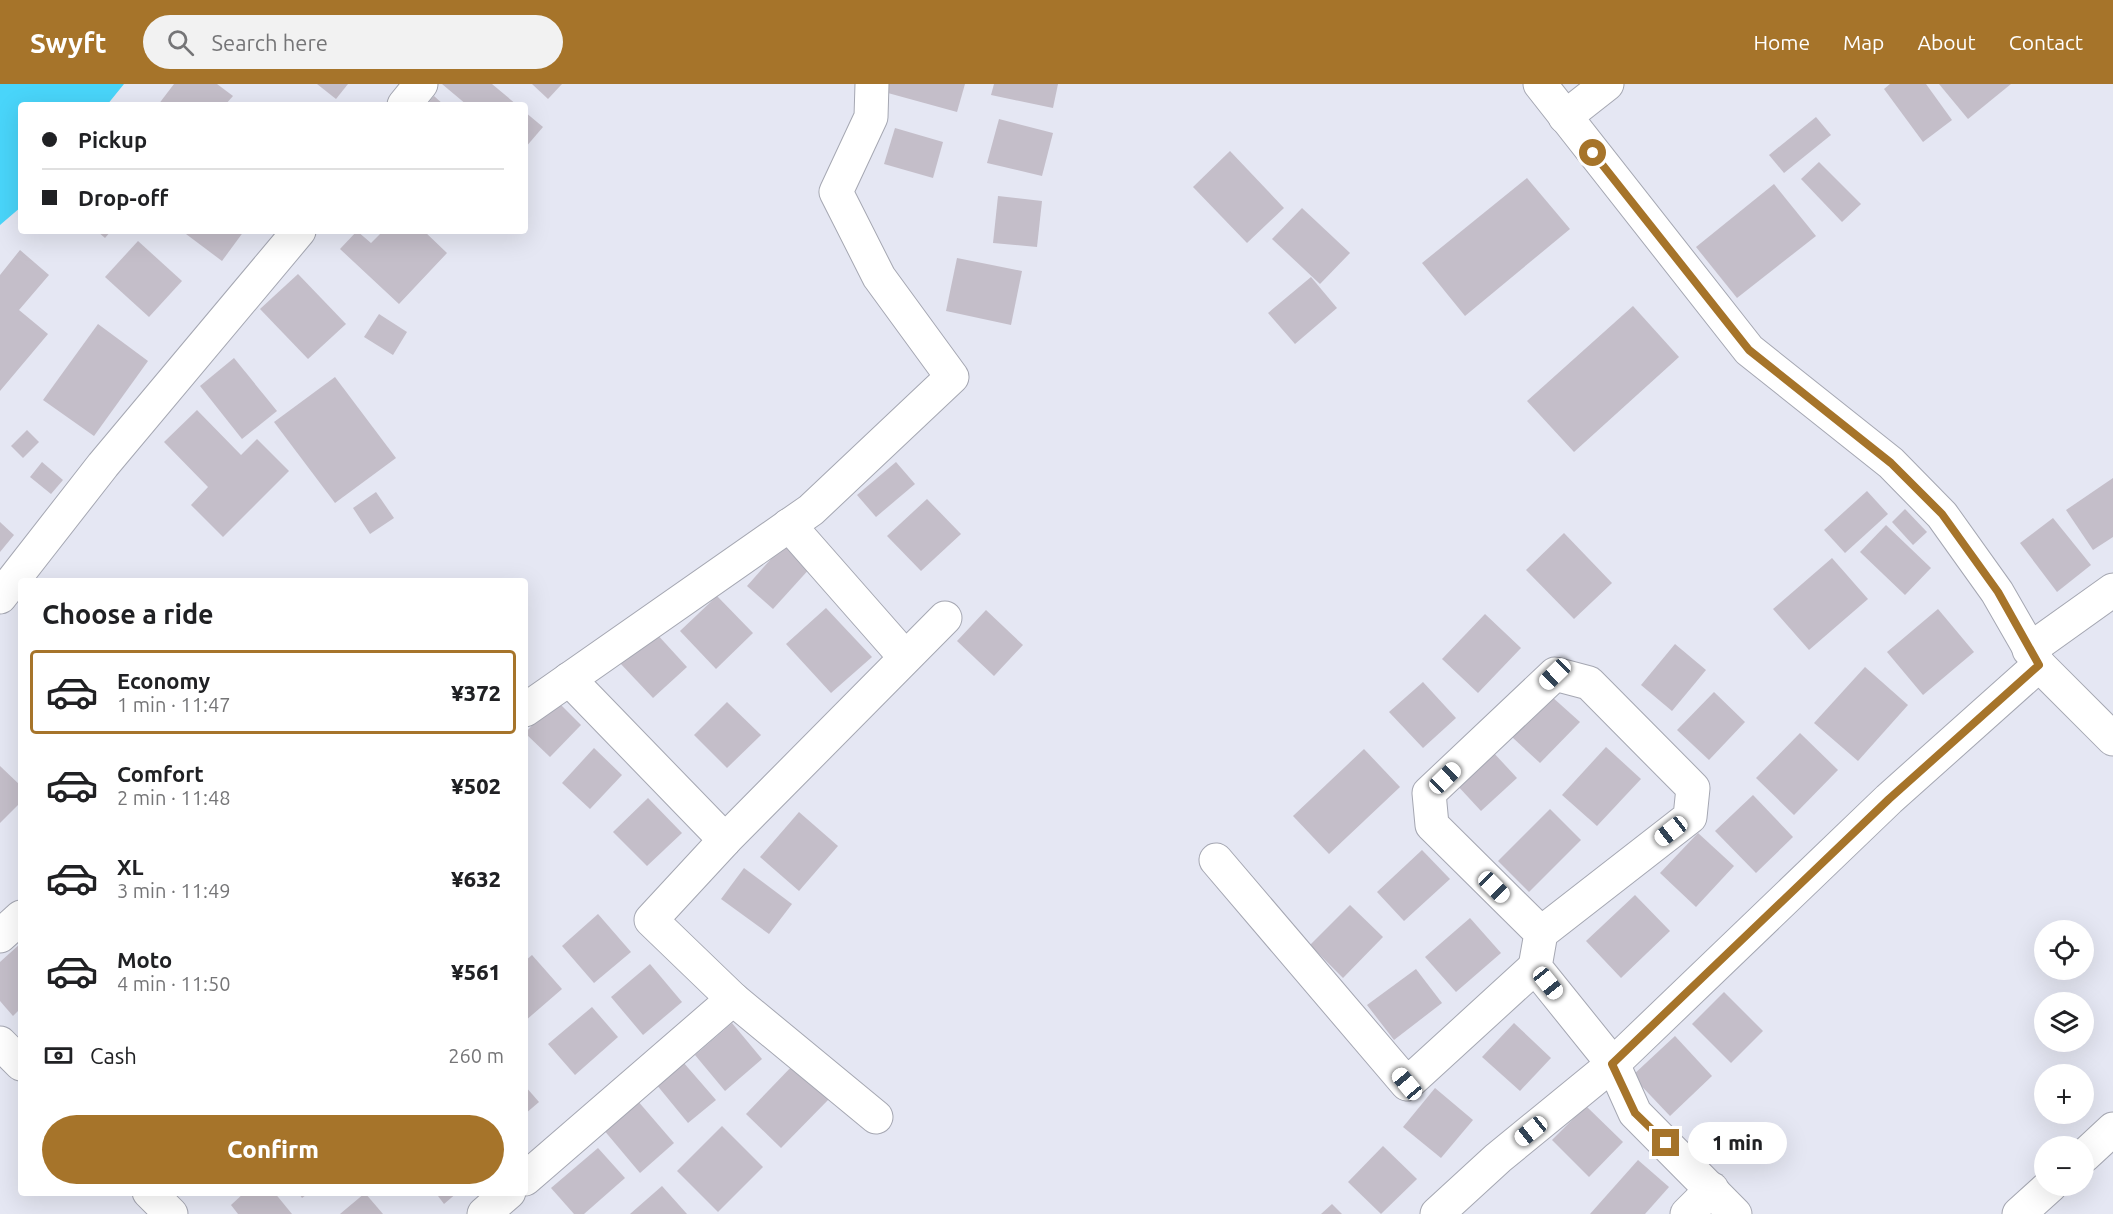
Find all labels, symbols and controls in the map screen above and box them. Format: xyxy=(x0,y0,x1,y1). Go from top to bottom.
search box xyxy=(143,15,563,69)
icon: search xyxy=(164,26,197,59)
text: Swyft xyxy=(30,27,107,58)
text: Search here xyxy=(212,30,328,55)
text: Home xyxy=(1753,30,1810,54)
text: Map xyxy=(1843,30,1884,54)
text: About xyxy=(1917,30,1976,54)
text: Contact xyxy=(2009,30,2083,54)
text: Pickup xyxy=(78,127,147,152)
route start xyxy=(1579,139,1606,166)
text: Drop-off xyxy=(78,185,168,210)
text: Choose a ride xyxy=(42,599,214,629)
car xyxy=(1536,655,1574,693)
icon: car xyxy=(45,665,99,719)
text: Economy xyxy=(117,668,210,693)
text: ¥372 xyxy=(451,680,501,705)
text: 1 min · 11:47 xyxy=(117,693,231,716)
icon: car xyxy=(45,758,99,812)
car xyxy=(1426,759,1464,797)
text: Comfort xyxy=(117,761,204,786)
text: ¥502 xyxy=(451,773,501,798)
text: 2 min · 11:48 xyxy=(117,786,231,809)
car xyxy=(1651,813,1691,849)
icon: car xyxy=(45,851,99,905)
text: XL xyxy=(117,854,144,879)
text: ¥632 xyxy=(451,866,501,891)
car xyxy=(1475,868,1513,906)
text: 3 min · 11:49 xyxy=(117,879,231,902)
map controls xyxy=(2034,920,2094,1196)
button: locate xyxy=(2034,920,2094,980)
icon: car xyxy=(45,944,99,998)
text: Moto xyxy=(117,947,172,972)
text: ¥561 xyxy=(451,959,501,984)
car xyxy=(1530,963,1566,1003)
text: 4 min · 11:50 xyxy=(117,972,231,995)
button: layers xyxy=(2034,992,2094,1052)
icon: cash xyxy=(42,1039,75,1072)
text: Cash xyxy=(90,1043,137,1068)
text: 260 m xyxy=(448,1044,504,1067)
car xyxy=(1389,1064,1425,1104)
button: + xyxy=(2034,1064,2094,1124)
car xyxy=(1511,1113,1551,1149)
button: Confirm xyxy=(42,1115,504,1184)
callout: 1 min xyxy=(1687,1122,1786,1164)
route end xyxy=(1652,1129,1679,1156)
text: 1 min xyxy=(1712,1131,1763,1154)
button: − xyxy=(2034,1136,2094,1196)

